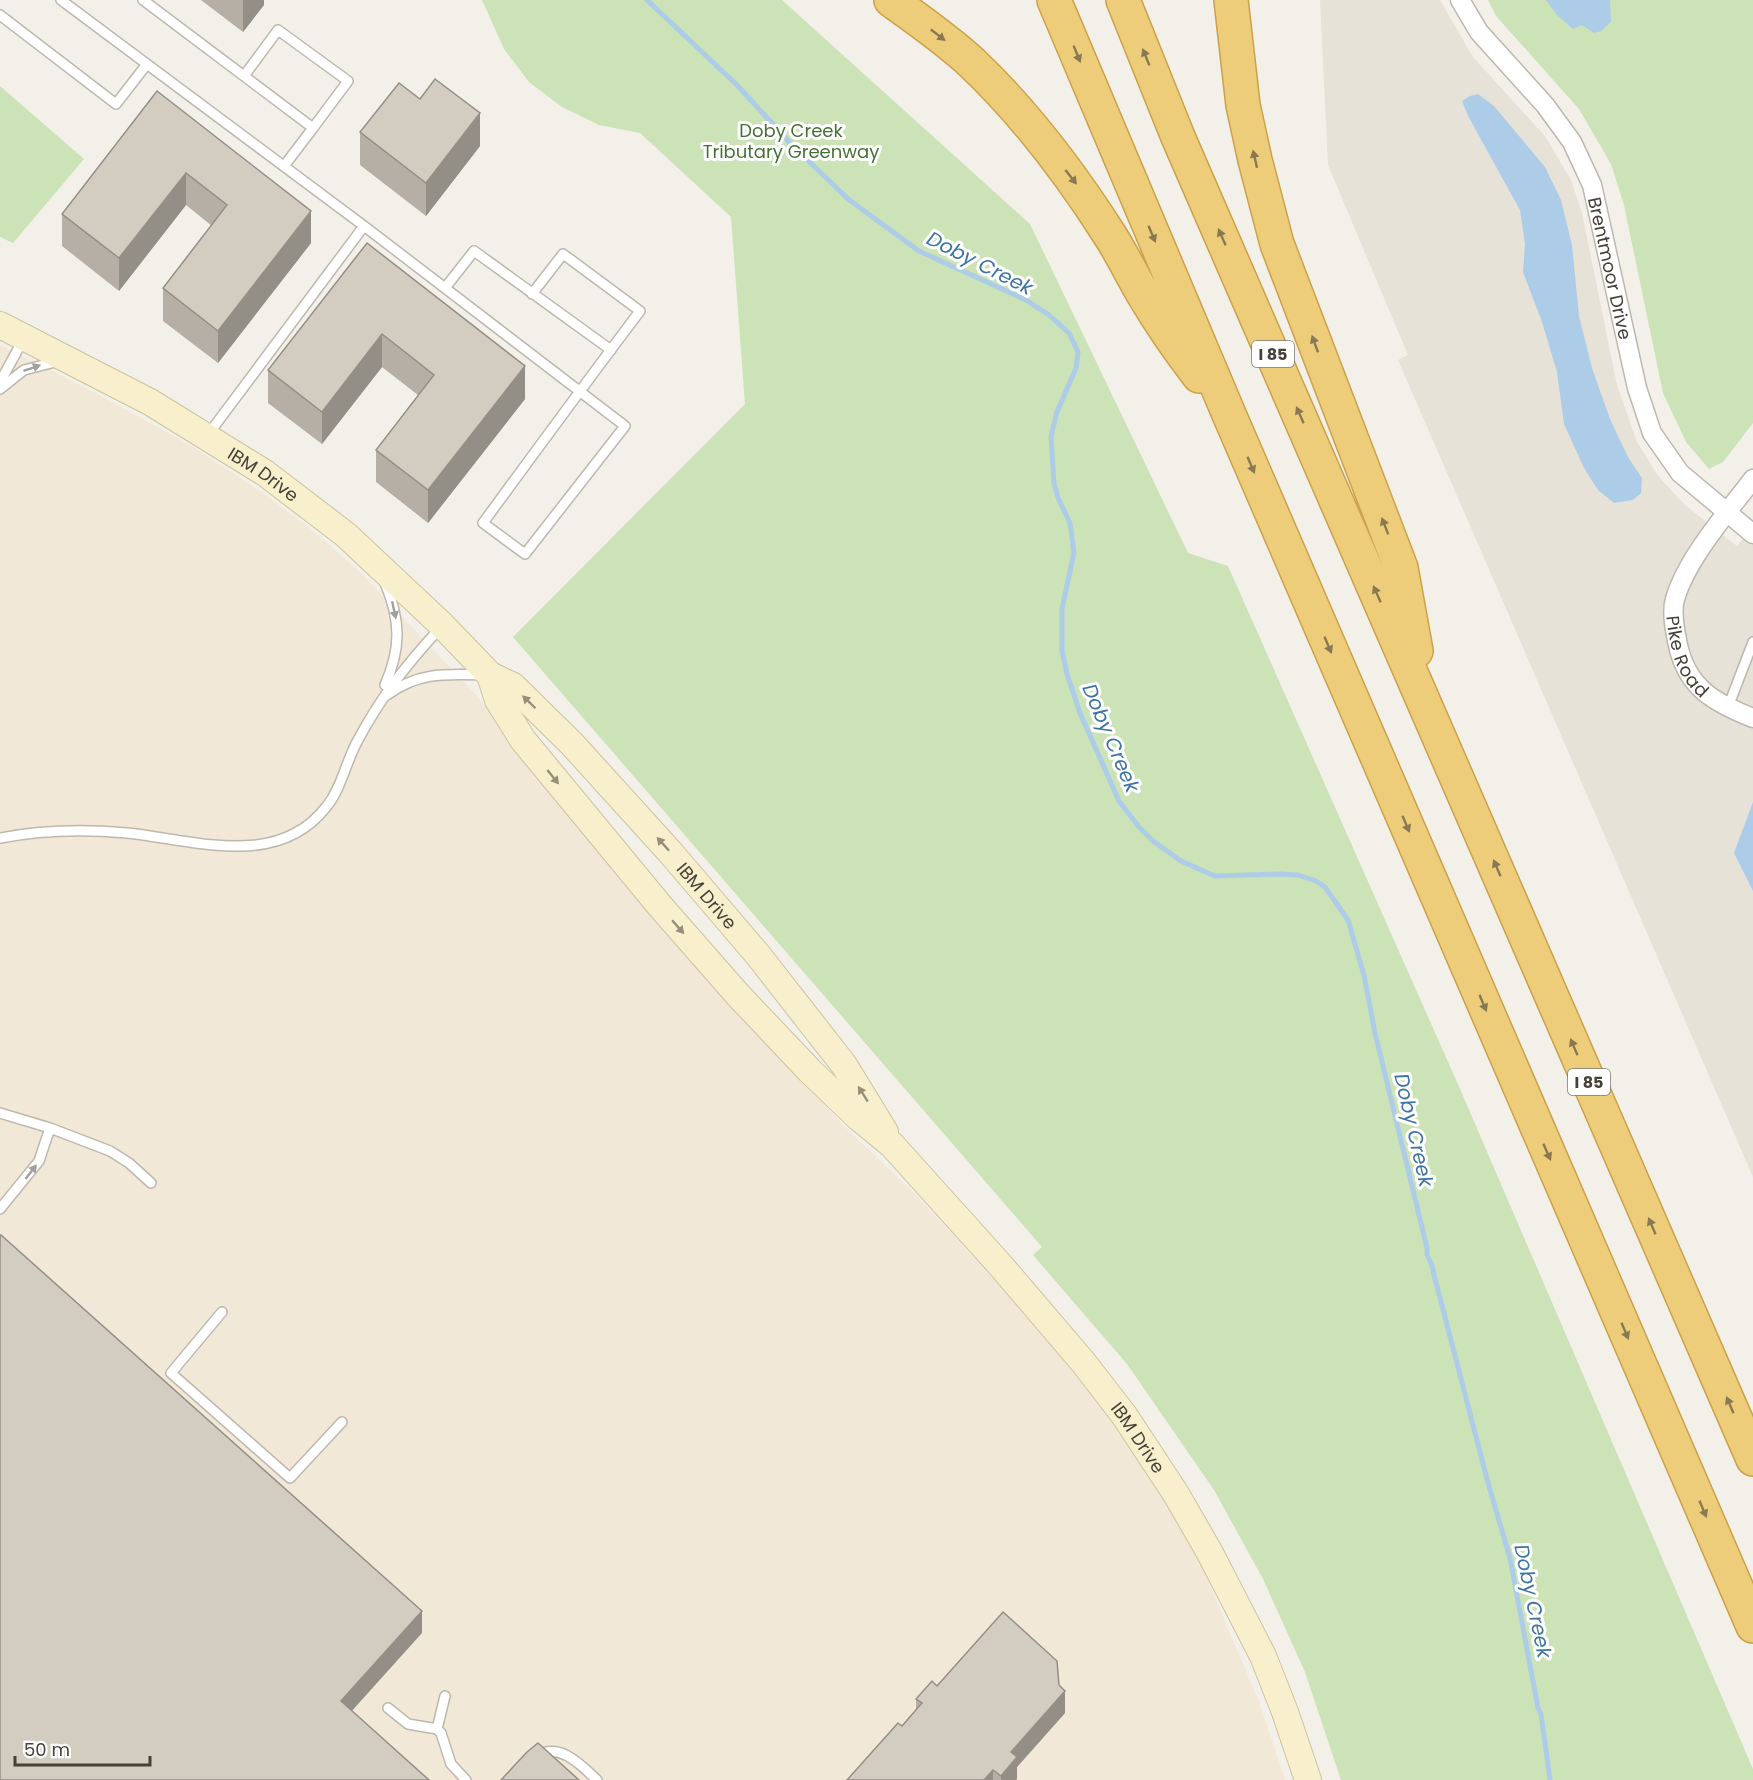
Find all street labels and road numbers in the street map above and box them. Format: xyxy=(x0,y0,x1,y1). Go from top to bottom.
street label: Brentmoor Drive xyxy=(1582,194,1638,342)
road number: I 85 xyxy=(1252,341,1294,367)
street label: IBM Drive xyxy=(223,441,304,507)
street label: Pike Road xyxy=(1661,614,1715,703)
street label: IBM Drive xyxy=(671,857,743,934)
road number: I 85 xyxy=(1568,1069,1610,1095)
street label: IBM Drive xyxy=(1106,1396,1171,1478)

